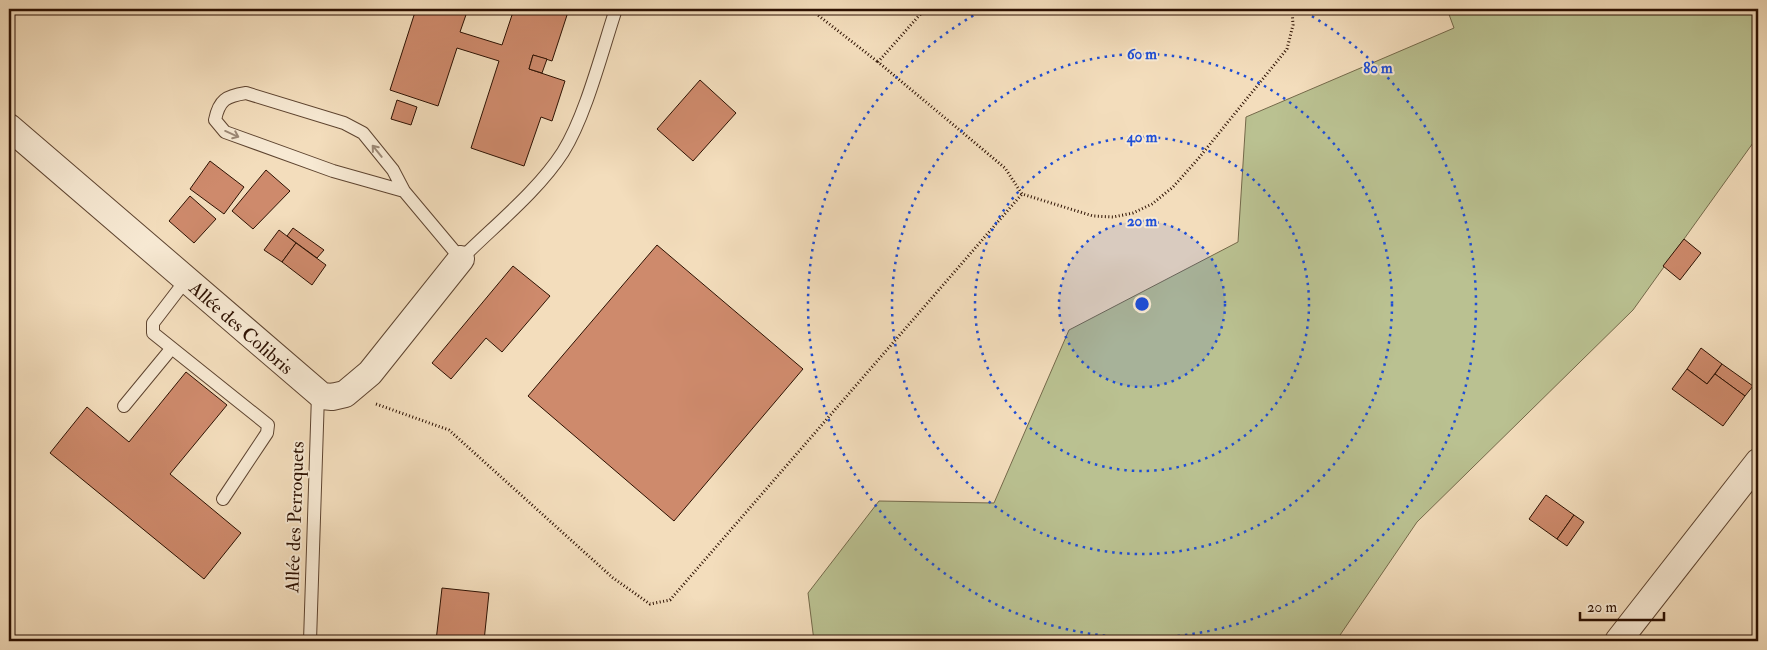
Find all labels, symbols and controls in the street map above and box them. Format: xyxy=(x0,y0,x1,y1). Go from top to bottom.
text: 60 m xyxy=(1127,45,1157,64)
text: 80 m xyxy=(1363,59,1393,78)
text: 40 m xyxy=(1126,128,1158,147)
one-way arrow xyxy=(224,129,239,139)
one-way arrow xyxy=(372,144,383,157)
text: 20 m xyxy=(1127,212,1157,231)
street label: Allée des Colibris xyxy=(183,276,298,380)
centre of rings xyxy=(1133,295,1151,313)
street label: Allée des Perroquets xyxy=(280,441,310,594)
scale bar xyxy=(1580,590,1663,622)
text: 20 m xyxy=(1587,598,1617,617)

